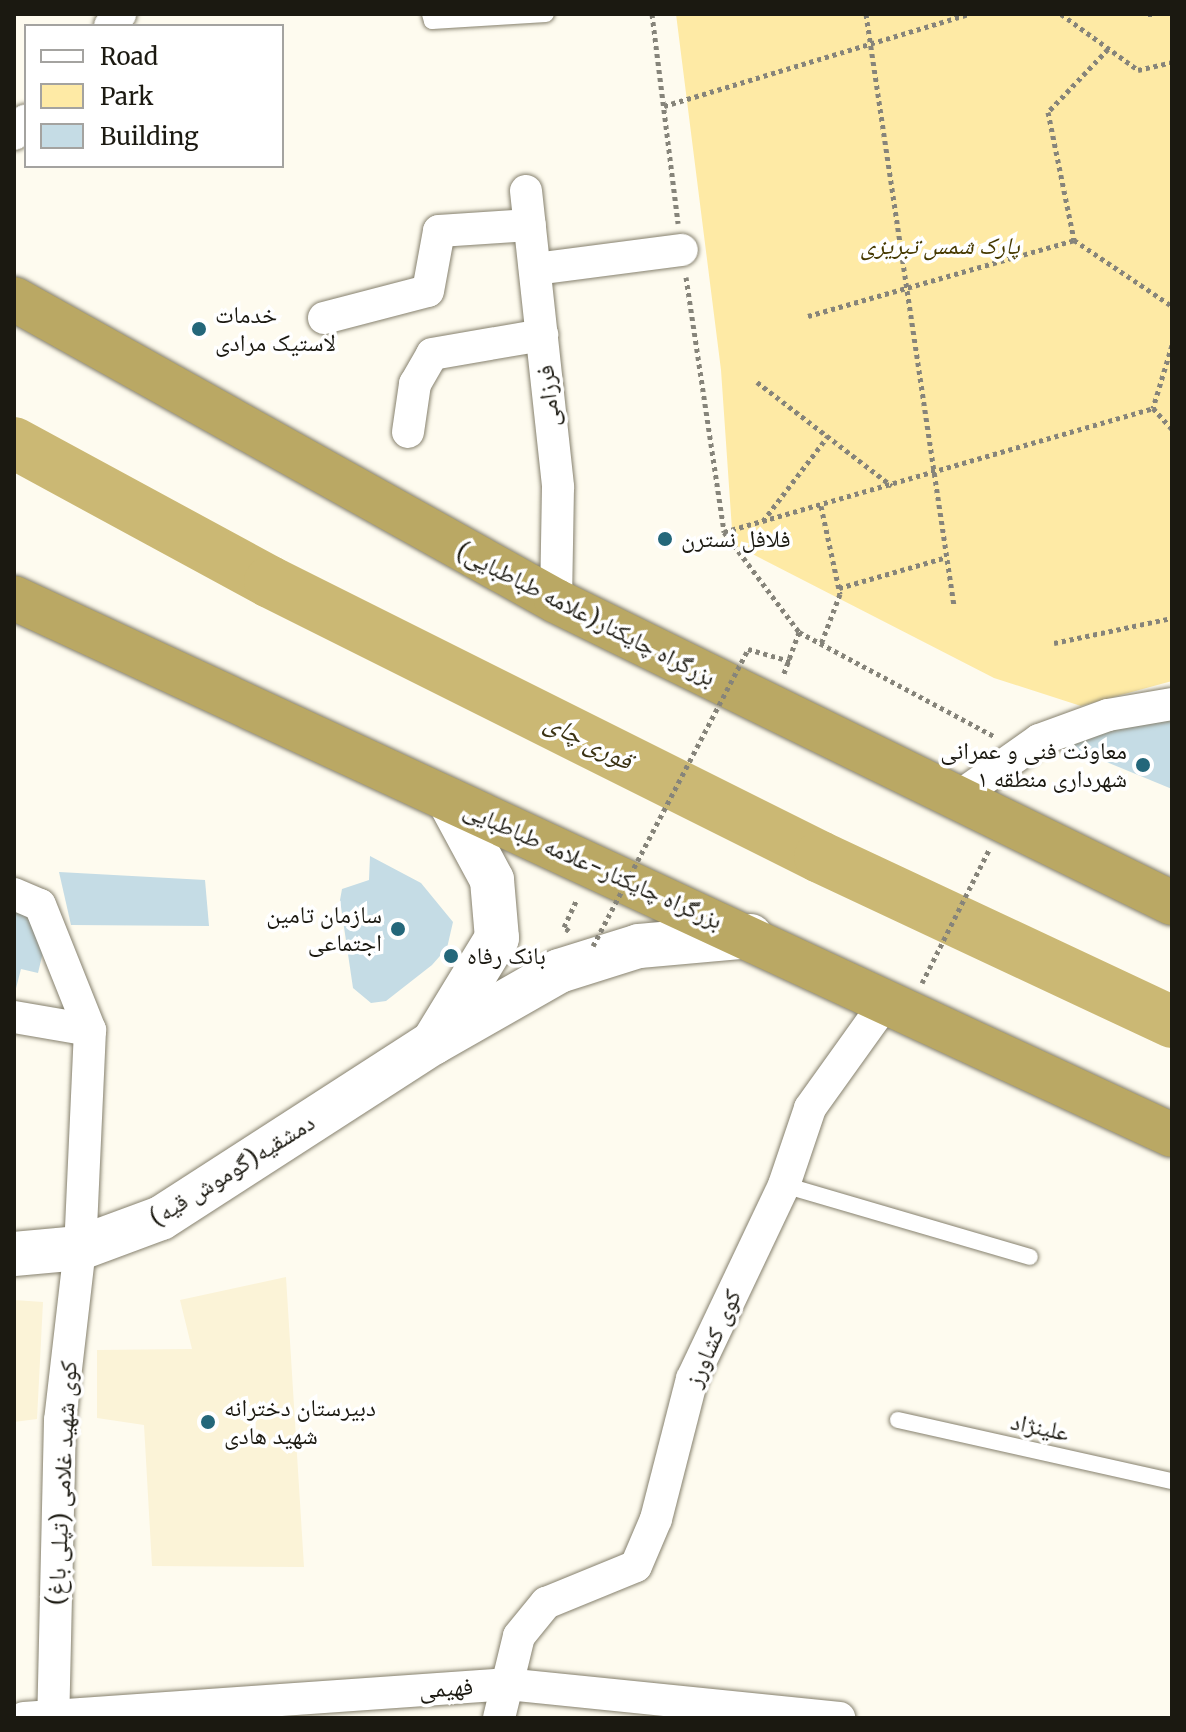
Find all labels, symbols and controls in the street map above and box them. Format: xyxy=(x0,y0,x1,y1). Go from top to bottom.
legend xyxy=(24,24,284,168)
text: Road xyxy=(100,41,158,72)
text: Park xyxy=(100,81,153,112)
text: Building xyxy=(100,121,199,152)
park label: پارک شمس تبریزی xyxy=(860,232,1020,260)
place label: خدمات لاستیک مرادی xyxy=(215,301,336,357)
marker: خدمات لاستیک مرادی xyxy=(190,320,208,338)
street label: فرزامی xyxy=(530,364,566,428)
place label: فلافل نسترن xyxy=(681,525,791,553)
marker: فلافل نسترن xyxy=(656,530,674,548)
street label: بزرگراه چایکنار(علامه طباطبایی) xyxy=(452,536,720,692)
water label: قوری چای xyxy=(540,706,638,776)
place label: معاونت فنی و عمرانی شهرداری منطقه ۱ xyxy=(940,737,1127,793)
marker: معاونت فنی و عمرانی شهرداری منطقه ۱ xyxy=(1134,756,1152,774)
street label: بزرگراه چایکنار-علامه طباطبایی xyxy=(459,795,727,935)
place label: سازمان تامین اجتماعی xyxy=(266,901,382,957)
marker: سازمان تامین اجتماعی xyxy=(389,920,407,938)
place label: بانک رفاه xyxy=(467,942,546,970)
marker: بانک رفاه xyxy=(442,947,460,965)
street label: دمشقیه(گوموش قیه) xyxy=(144,1108,320,1232)
street label: کوی کشاورز xyxy=(679,1285,747,1391)
street label: کوی شهید غلامی (تپلی باغ) xyxy=(41,1360,83,1606)
place label: دبیرستان دخترانه شهید هادی xyxy=(224,1394,376,1450)
street label: علینژاد xyxy=(1008,1407,1072,1447)
marker: دبیرستان دخترانه شهید هادی xyxy=(199,1413,217,1431)
street label: فهیمی xyxy=(418,1672,474,1704)

